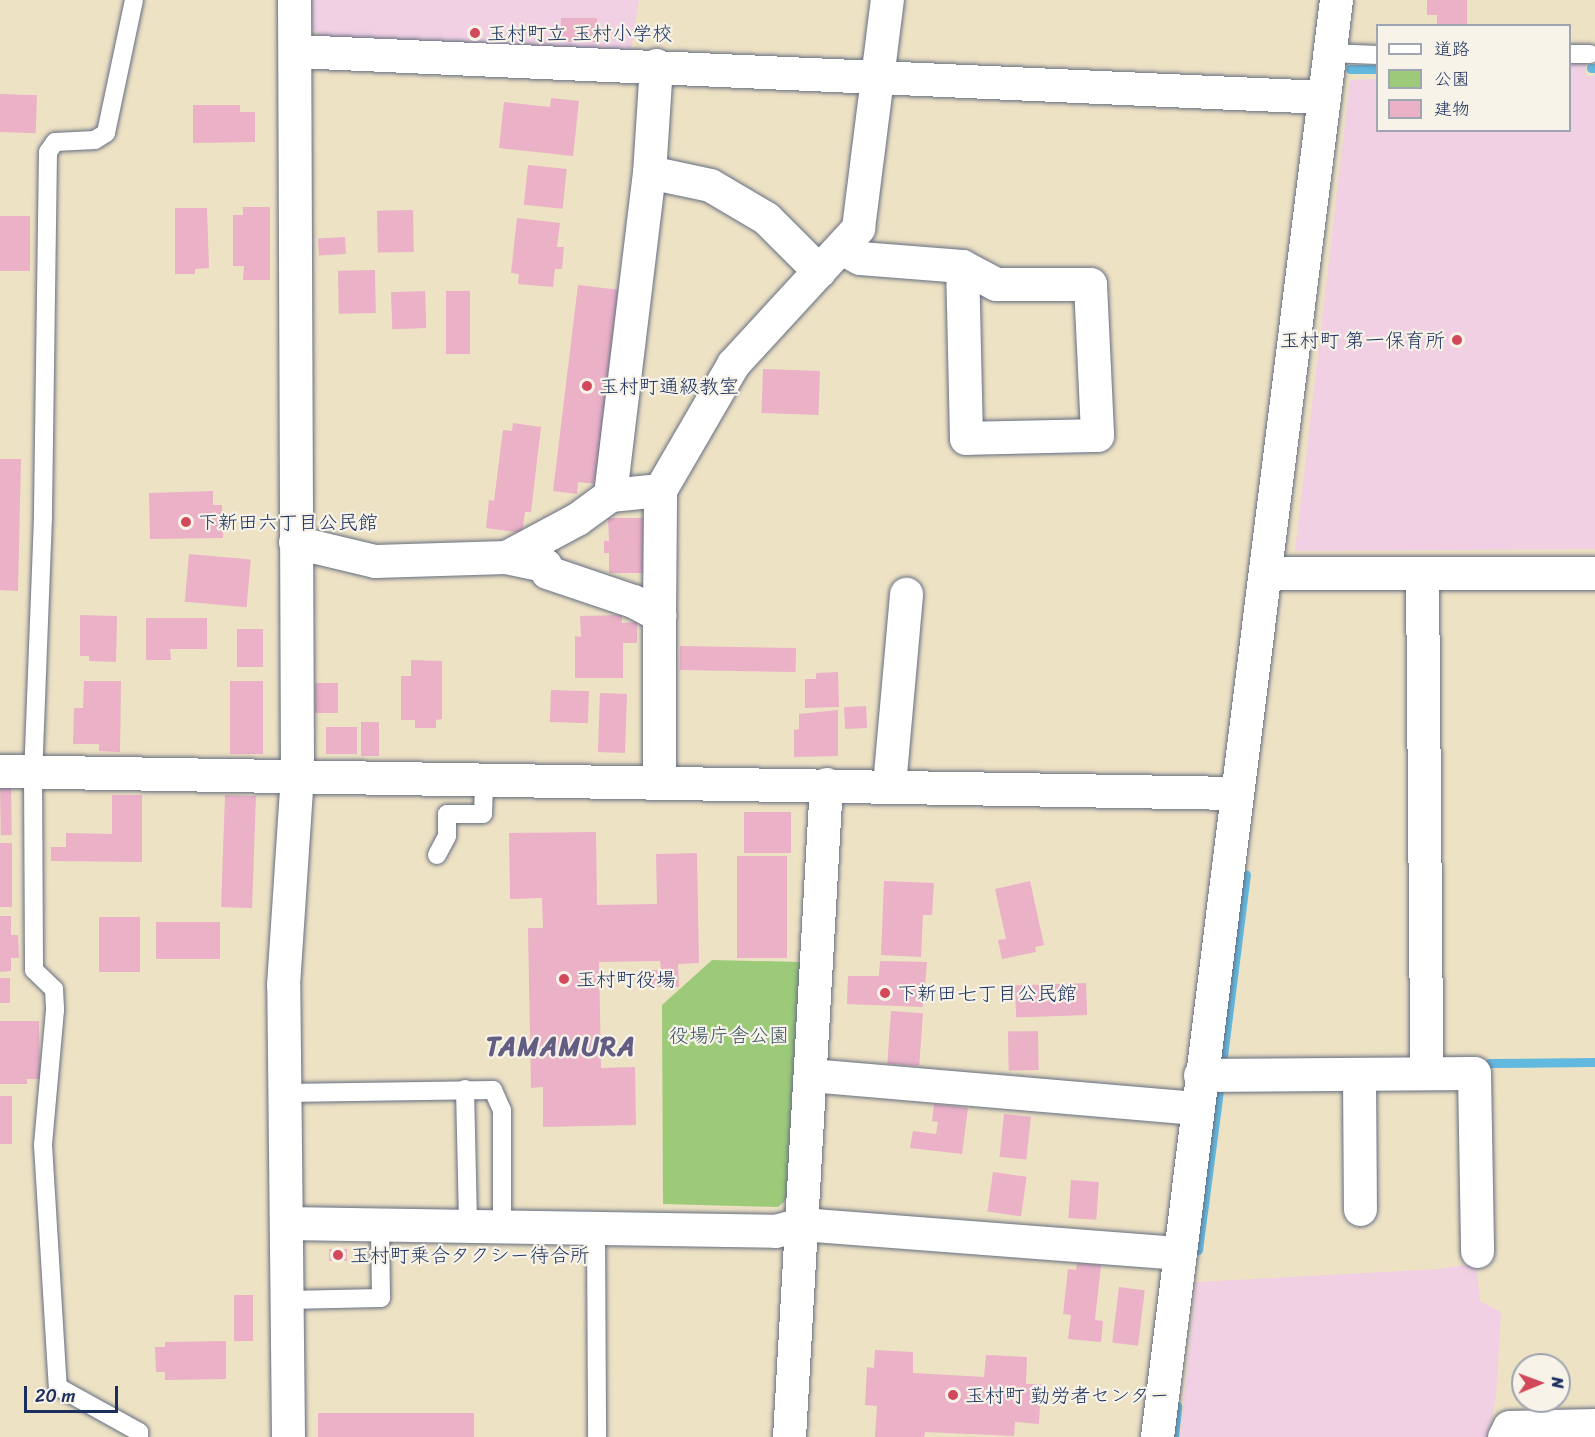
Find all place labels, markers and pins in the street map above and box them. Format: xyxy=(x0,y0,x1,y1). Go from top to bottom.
place label: 玉村町立 玉村小学校 xyxy=(487,21,672,45)
marker: 玉村町立 玉村小学校 xyxy=(468,26,482,40)
place label: 玉村町 第一保育所 xyxy=(1280,328,1445,352)
marker: 玉村町 第一保育所 xyxy=(1450,333,1464,347)
place label: 玉村町通級教室 xyxy=(599,374,739,398)
marker: 玉村町通級教室 xyxy=(580,379,594,393)
place label: 下新田六丁目公民館 xyxy=(198,510,378,534)
marker: 下新田六丁目公民館 xyxy=(179,515,193,529)
place label: 玉村町役場 xyxy=(576,967,676,991)
marker: 玉村町役場 xyxy=(557,972,571,986)
place label: 下新田七丁目公民館 xyxy=(897,981,1077,1005)
marker: 下新田七丁目公民館 xyxy=(878,986,892,1000)
place label: 玉村町乗合タクシー待合所 xyxy=(350,1243,590,1267)
marker: 玉村町乗合タクシー待合所 xyxy=(331,1248,345,1262)
place label: 玉村町 勤労者センター xyxy=(965,1383,1170,1407)
marker: 玉村町 勤労者センター xyxy=(946,1388,960,1402)

